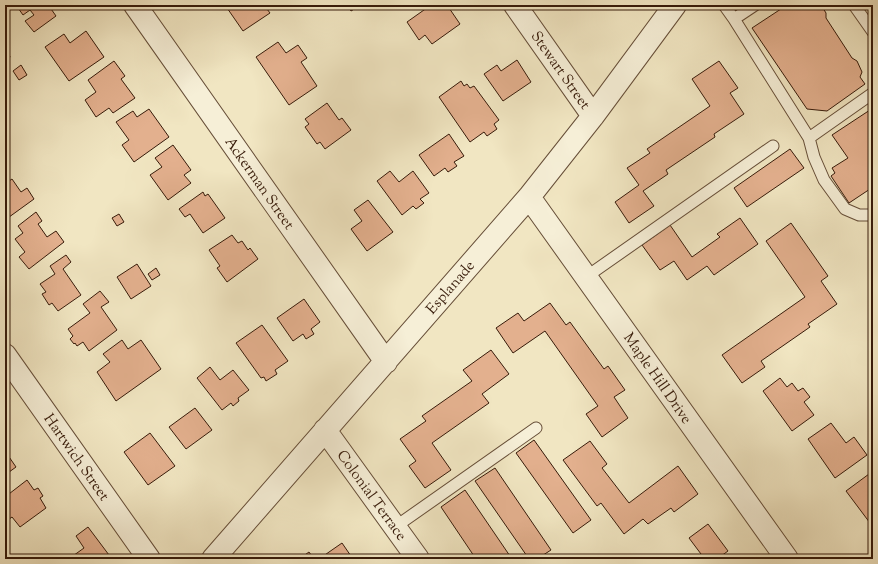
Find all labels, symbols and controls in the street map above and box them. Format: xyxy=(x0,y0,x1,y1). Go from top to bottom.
street label: Stewart Street xyxy=(525,27,595,114)
street label: Ackerman Street xyxy=(219,133,299,234)
street label: Esplanade xyxy=(422,256,480,319)
street label: Maple Hill Drive xyxy=(618,329,696,429)
street label: Hartwich Street xyxy=(38,410,114,506)
street label: Colonial Terrace xyxy=(331,446,411,546)

